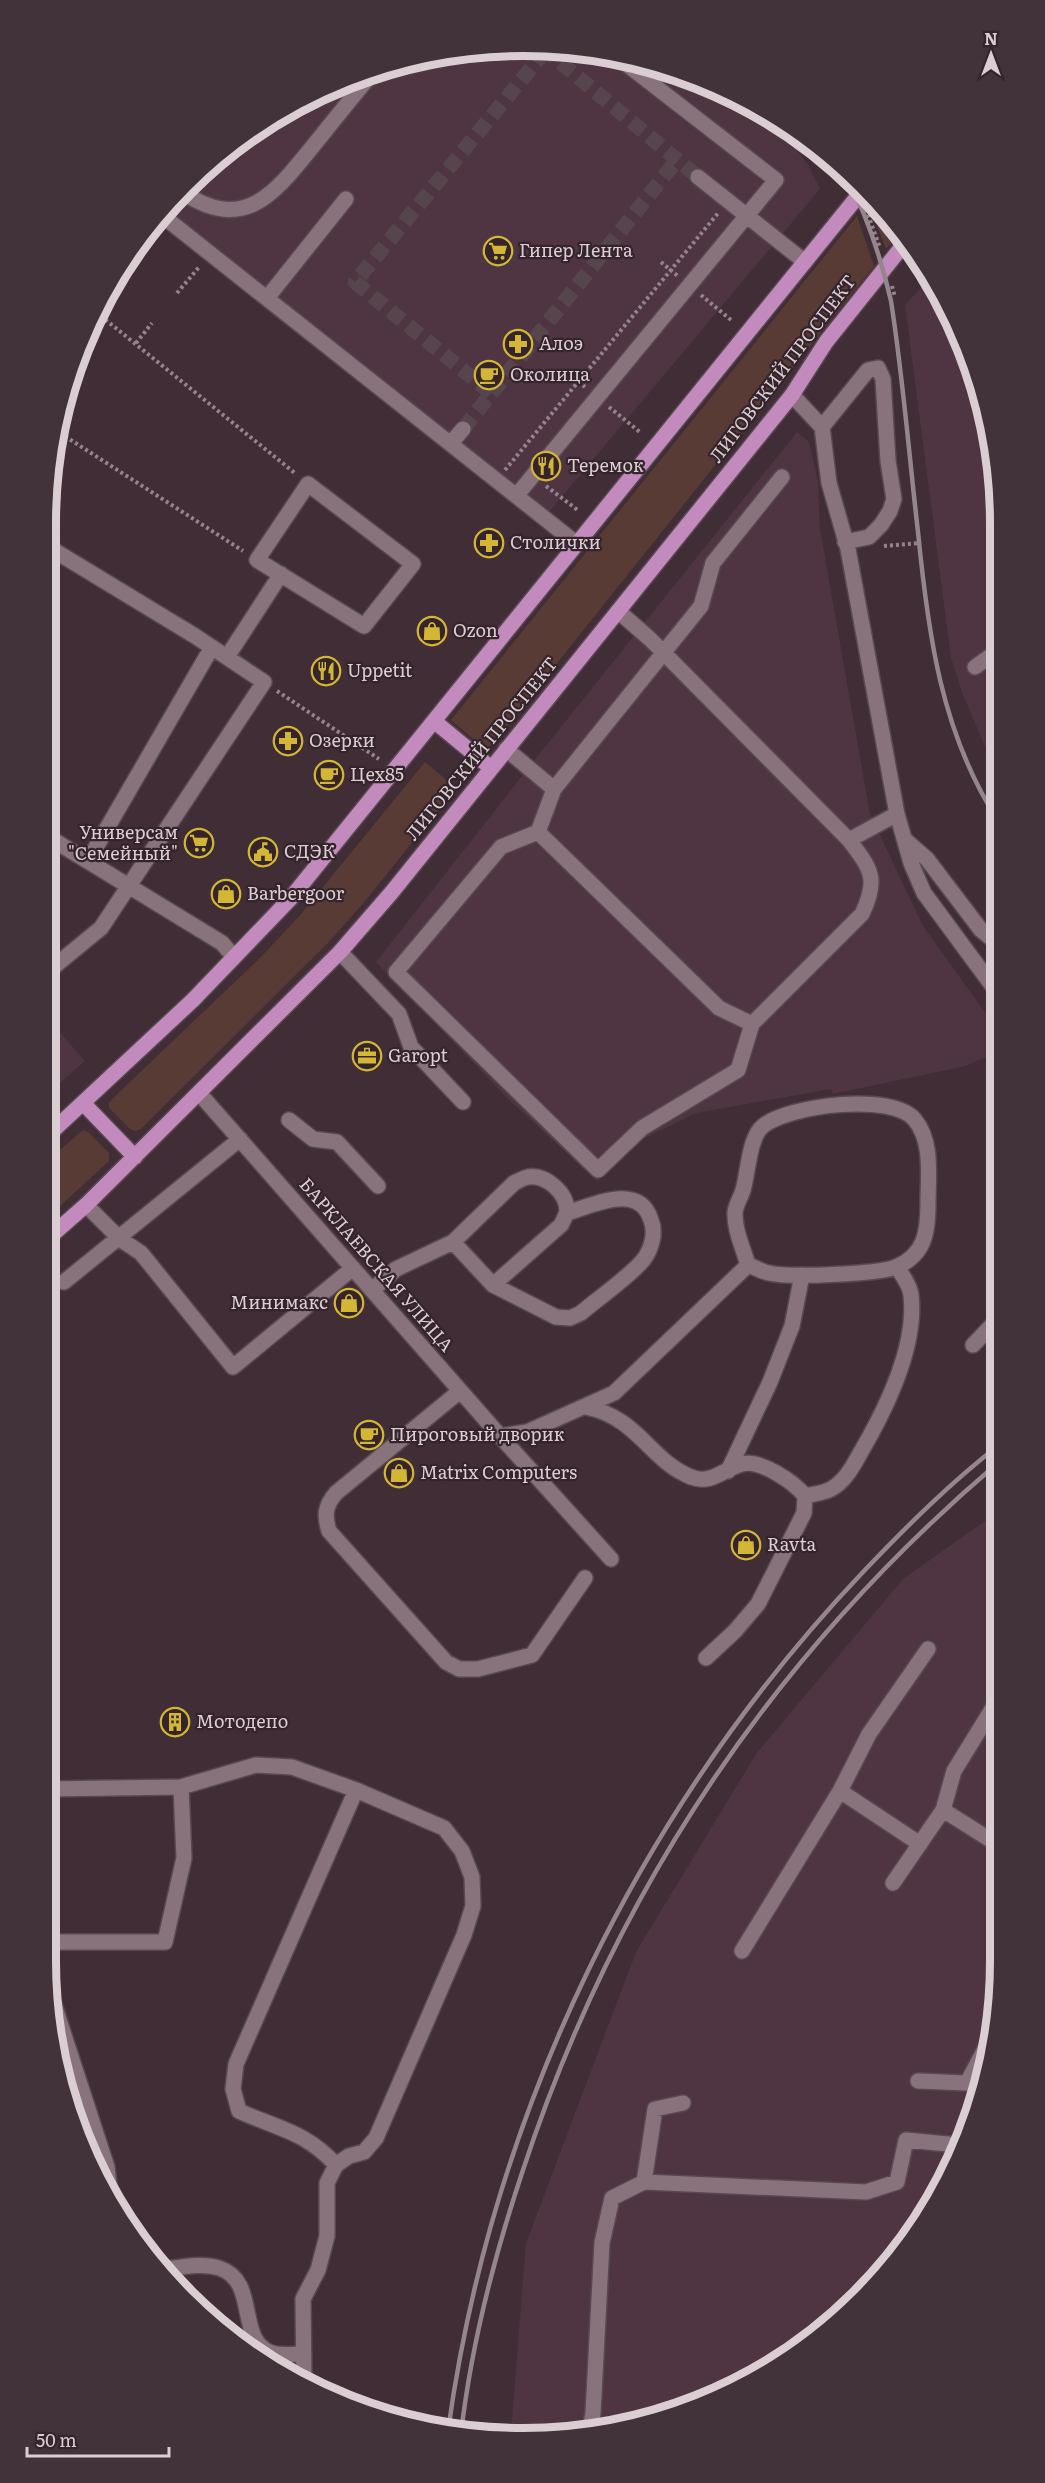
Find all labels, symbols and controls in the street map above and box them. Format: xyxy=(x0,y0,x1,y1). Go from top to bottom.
north arrow xyxy=(961,24,1021,84)
text: N xyxy=(984,26,998,50)
supermarket icon: Гипер Лента xyxy=(482,235,514,267)
place label: Гипер Лента xyxy=(519,236,633,263)
street label: ЛИГОВСКИЙ ПРОСПЕКТ xyxy=(702,269,862,468)
pharmacy icon: Алоэ xyxy=(502,328,534,360)
place label: Алоэ xyxy=(539,329,583,356)
cafe icon: Околица xyxy=(473,359,505,391)
place label: Околица xyxy=(510,360,590,387)
restaurant icon: Теремок xyxy=(530,450,562,482)
place label: Теремок xyxy=(567,451,644,478)
pharmacy icon: Столички xyxy=(473,527,505,559)
place label: Столички xyxy=(510,528,601,555)
shop icon: Ozon xyxy=(416,615,448,647)
place label: Ozon xyxy=(453,616,498,643)
street label: ЛИГОВСКИЙ ПРОСПЕКТ xyxy=(398,651,563,846)
restaurant icon: Uppetit xyxy=(310,655,342,687)
place label: Uppetit xyxy=(347,656,413,683)
pharmacy icon: Озерки xyxy=(272,725,304,757)
place label: Озерки xyxy=(309,726,375,753)
cafe icon: Цех85 xyxy=(313,759,345,791)
place label: Цех85 xyxy=(350,760,404,787)
place label: Универсам "Семейный" xyxy=(68,818,178,866)
supermarket icon: Универсам "Семейный" xyxy=(183,827,215,859)
public building icon: СДЭК xyxy=(247,836,279,868)
place label: СДЭК xyxy=(284,837,335,864)
shop icon: Barbergoor xyxy=(210,878,242,910)
place label: Barbergoor xyxy=(247,879,345,906)
office icon: Garopt xyxy=(351,1040,383,1072)
place label: Garopt xyxy=(388,1041,449,1068)
street label: БАРКЛАЕВСКАЯ УЛИЦА xyxy=(294,1171,460,1357)
shop icon: Минимакс xyxy=(333,1287,365,1319)
place label: Минимакс xyxy=(230,1288,328,1315)
cafe icon: Пироговый дворик xyxy=(353,1419,385,1451)
place label: Пироговый дворик xyxy=(390,1420,565,1447)
shop icon: Matrix Computers xyxy=(383,1457,415,1489)
place label: Matrix Computers xyxy=(420,1458,577,1485)
shop icon: Ravta xyxy=(730,1529,762,1561)
place label: Ravta xyxy=(767,1530,817,1557)
building icon: Мотодепо xyxy=(159,1706,191,1738)
place label: Мотодепо xyxy=(196,1707,288,1734)
scale bar xyxy=(27,2420,170,2458)
text: 50 m xyxy=(36,2426,77,2453)

